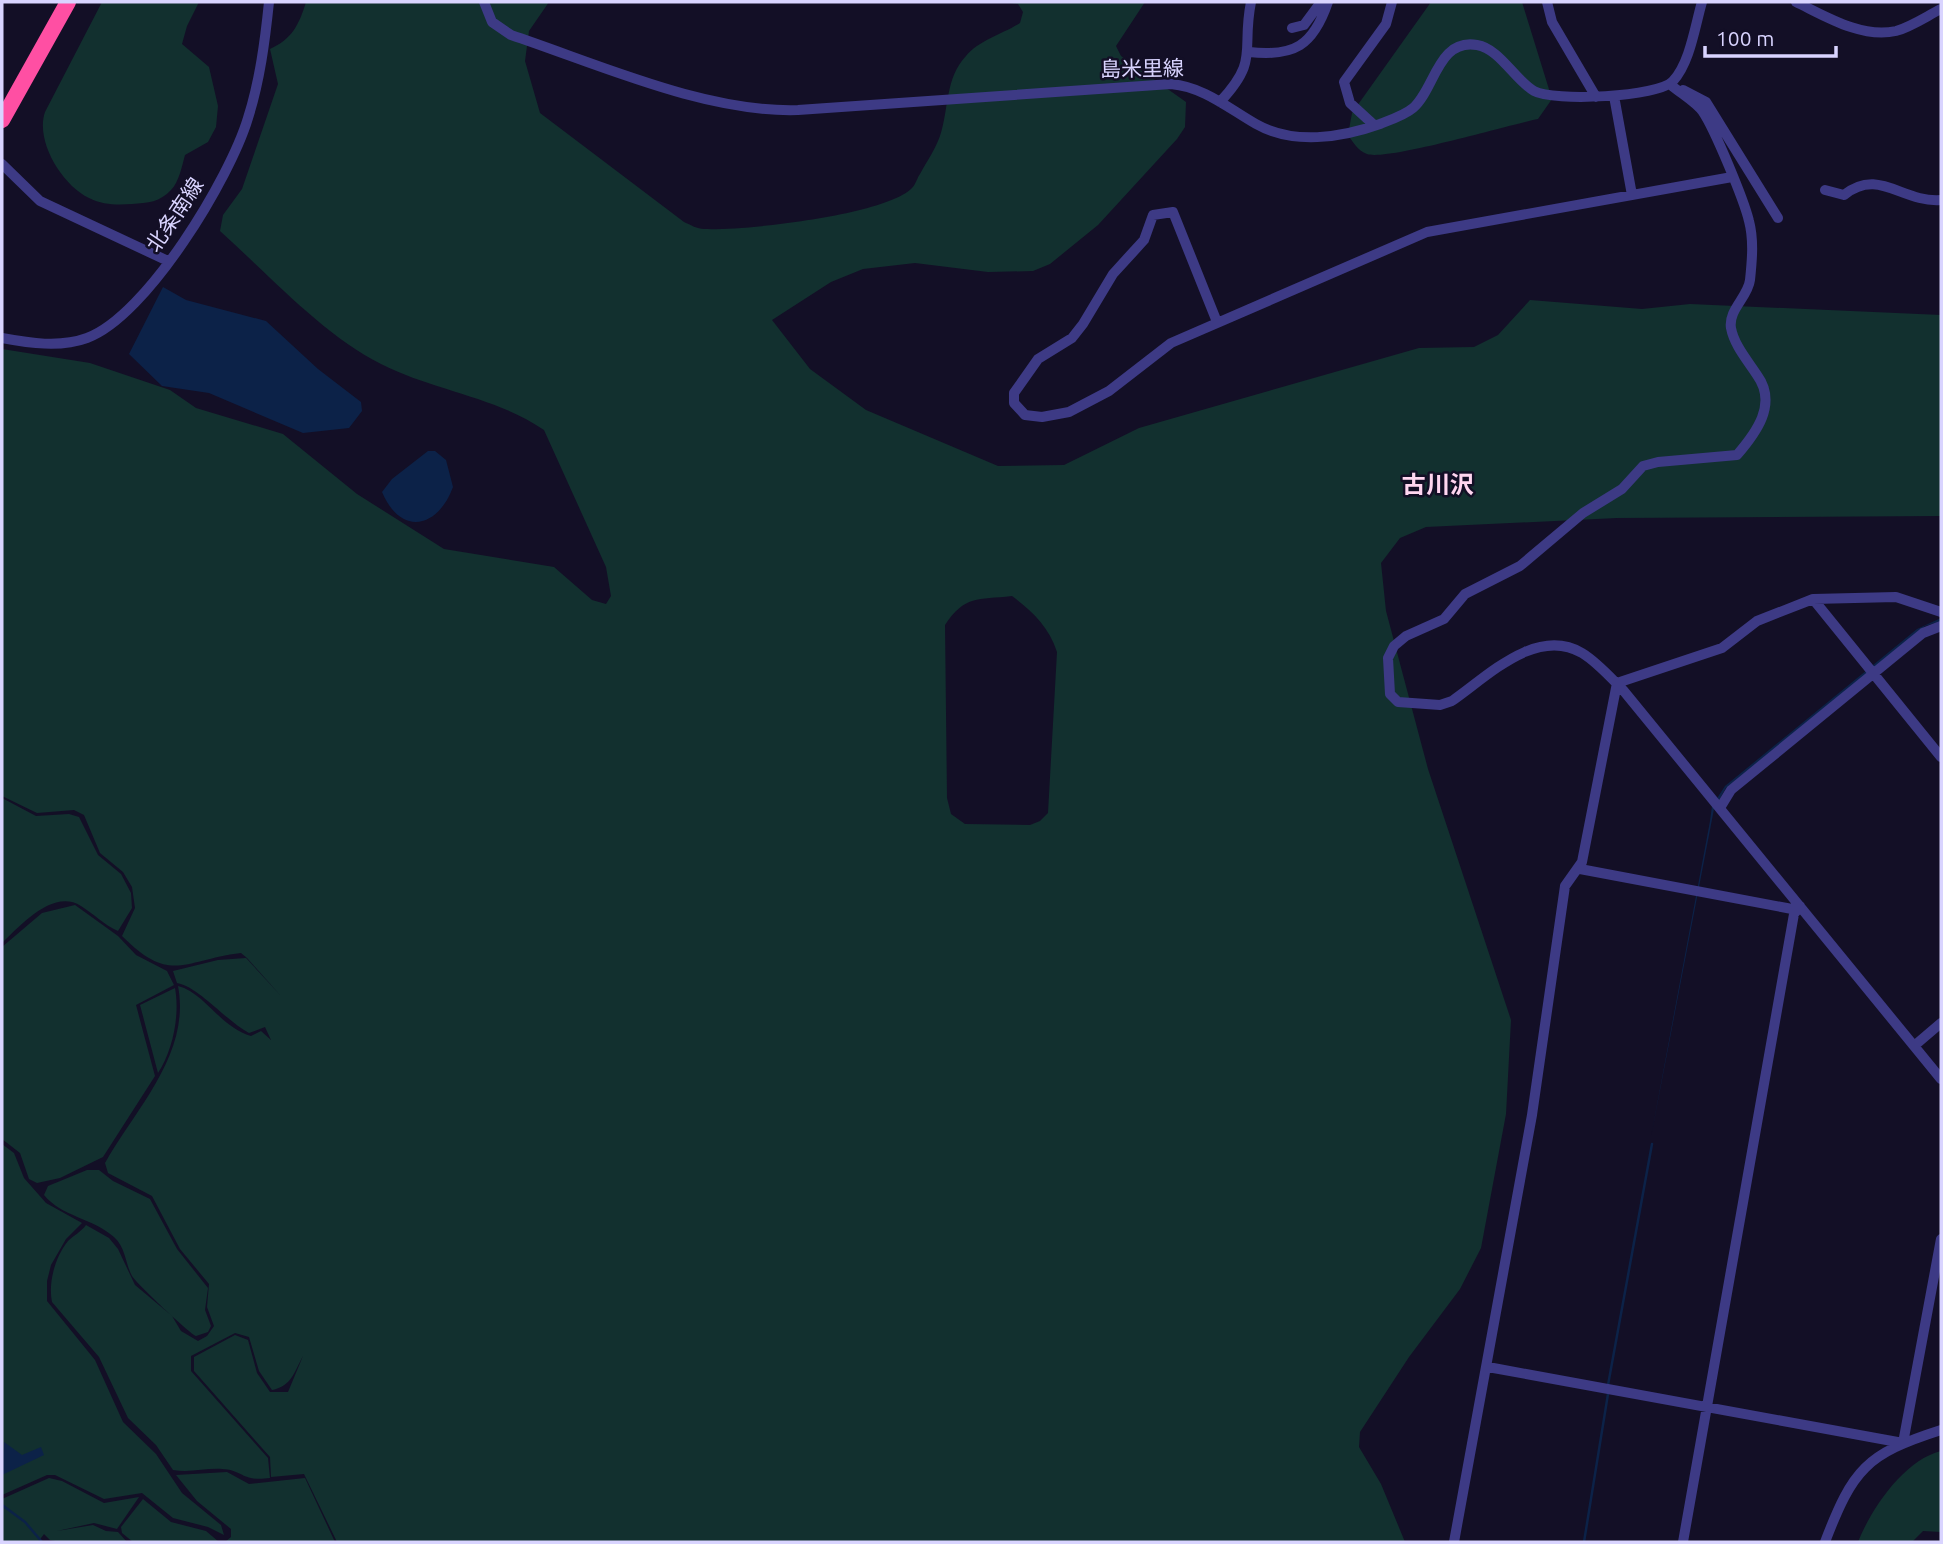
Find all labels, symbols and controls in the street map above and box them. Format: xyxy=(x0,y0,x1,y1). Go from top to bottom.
scale bar xyxy=(1705,14,1836,58)
text: 100 m xyxy=(1716,26,1774,50)
street label: 島米里線 xyxy=(1100,55,1184,81)
street label: 北条南線 xyxy=(141,173,208,256)
district label: 古川沢 xyxy=(1402,471,1474,498)

